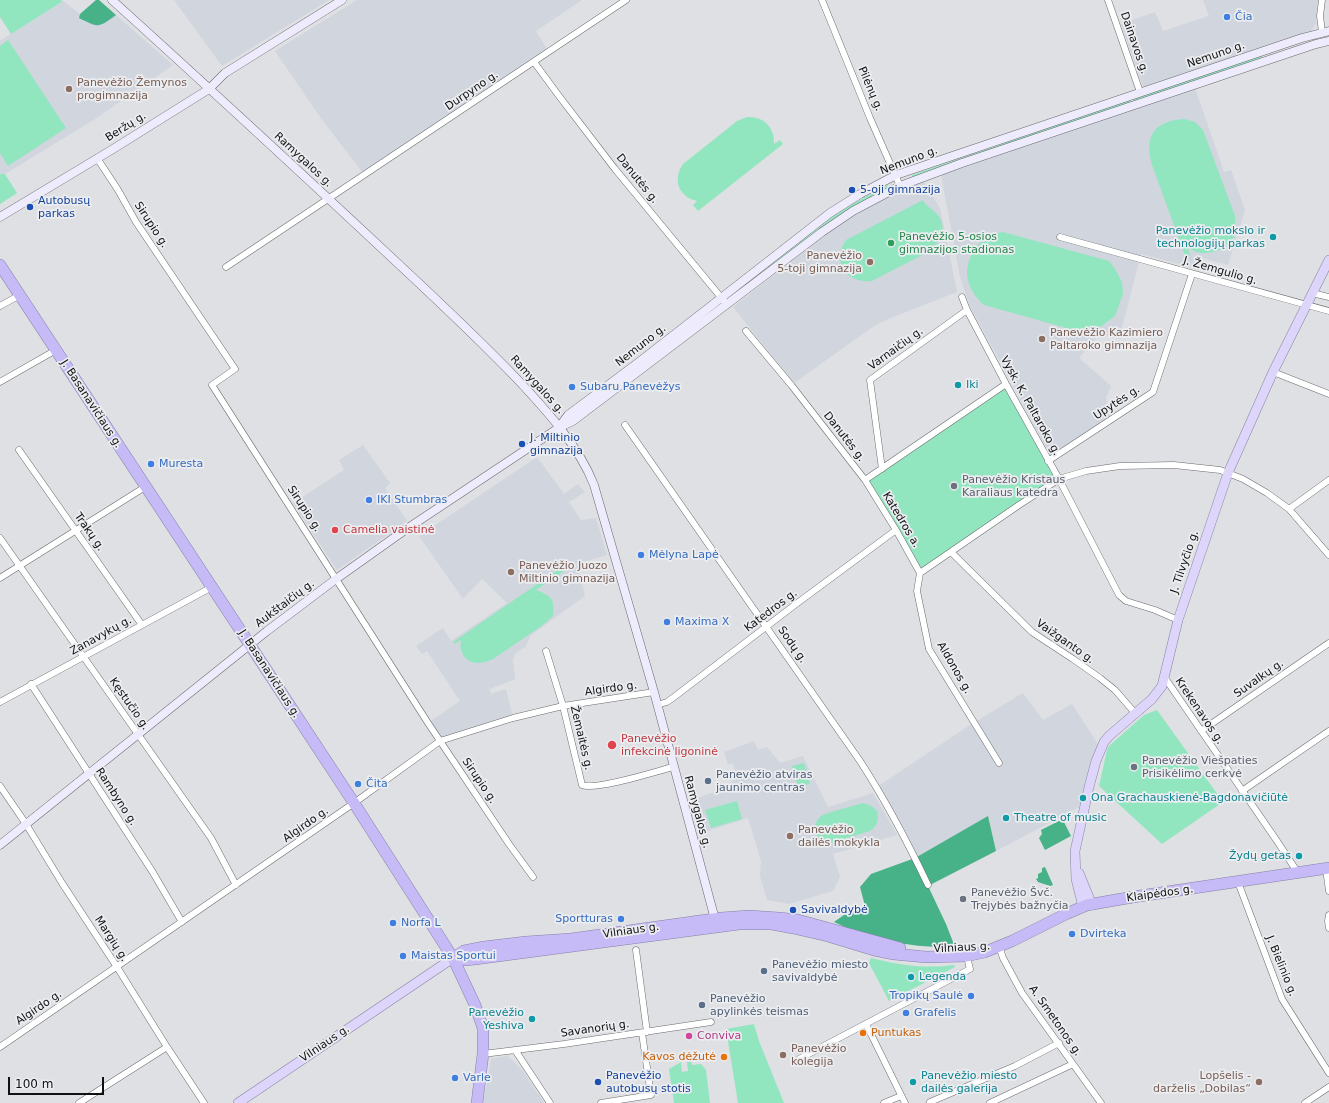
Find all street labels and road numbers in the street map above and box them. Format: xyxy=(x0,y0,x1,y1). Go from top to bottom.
street label: Dainavos g. xyxy=(1117,10,1151,76)
street label: Nemuno g. xyxy=(1185,39,1247,71)
street label: Pilėnų g. xyxy=(855,65,885,113)
street label: Durpyno g. xyxy=(443,68,501,114)
street label: Beržų g. xyxy=(103,109,149,145)
street label: Ramygalos g. xyxy=(271,130,335,190)
street label: Nemuno g. xyxy=(878,144,940,178)
street label: Danutės g. xyxy=(613,152,661,206)
street label: Sirupio g. xyxy=(131,199,171,251)
street label: J. Žemgulio g. xyxy=(1182,254,1258,288)
street label: Nemuno g. xyxy=(613,322,669,370)
street label: Varnaičių g. xyxy=(866,325,926,373)
street label: Ramygalos g. xyxy=(507,353,567,417)
street label: Vysk. K. Paltaroko g. xyxy=(997,354,1063,458)
street label: J. Basanavičiaus g. xyxy=(57,357,125,451)
street label: Upytės g. xyxy=(1091,383,1143,423)
street label: Danutės g. xyxy=(820,409,868,465)
street label: Sirupio g. xyxy=(284,483,324,535)
street label: Katedros a. xyxy=(879,490,923,550)
street label: Trakų g. xyxy=(71,510,107,554)
street label: J. Tilvyčio g. xyxy=(1168,529,1202,595)
street label: Aukštaičių g. xyxy=(253,577,317,631)
street label: Katedros g. xyxy=(742,587,800,635)
street label: Zanavykų g. xyxy=(68,614,134,658)
street label: Vaižganto g. xyxy=(1033,617,1097,667)
street label: Sodų g. xyxy=(775,624,809,666)
street label: J. Basanavičiaus g. xyxy=(235,627,303,721)
street label: Aldonos g. xyxy=(934,640,974,696)
street label: Suvalkų g. xyxy=(1232,657,1286,701)
street label: Kęstučio g. xyxy=(106,675,152,733)
street label: Krekenavos g. xyxy=(1172,675,1226,747)
street label: Algirdo g. xyxy=(584,679,638,699)
street label: Žemaitės g. xyxy=(567,705,595,771)
street label: Sirupio g. xyxy=(459,756,499,806)
street label: Rambyno g. xyxy=(92,766,140,828)
street label: Ramygalos g. xyxy=(681,774,713,850)
street label: Algirdo g. xyxy=(281,804,331,846)
street label: Klaipėdos g. xyxy=(1126,883,1194,905)
street label: Margių g. xyxy=(91,914,131,964)
street label: Vilniaus g. xyxy=(602,921,660,941)
street label: J. Bielinio g. xyxy=(1263,934,1299,998)
street label: Vilniaus g. xyxy=(933,940,991,956)
street label: A. Smetonos g. xyxy=(1026,983,1084,1059)
street label: Algirdo g. xyxy=(13,988,65,1028)
street label: Savanorių g. xyxy=(560,1018,630,1040)
street label: Vilniaus g. xyxy=(298,1023,352,1065)

